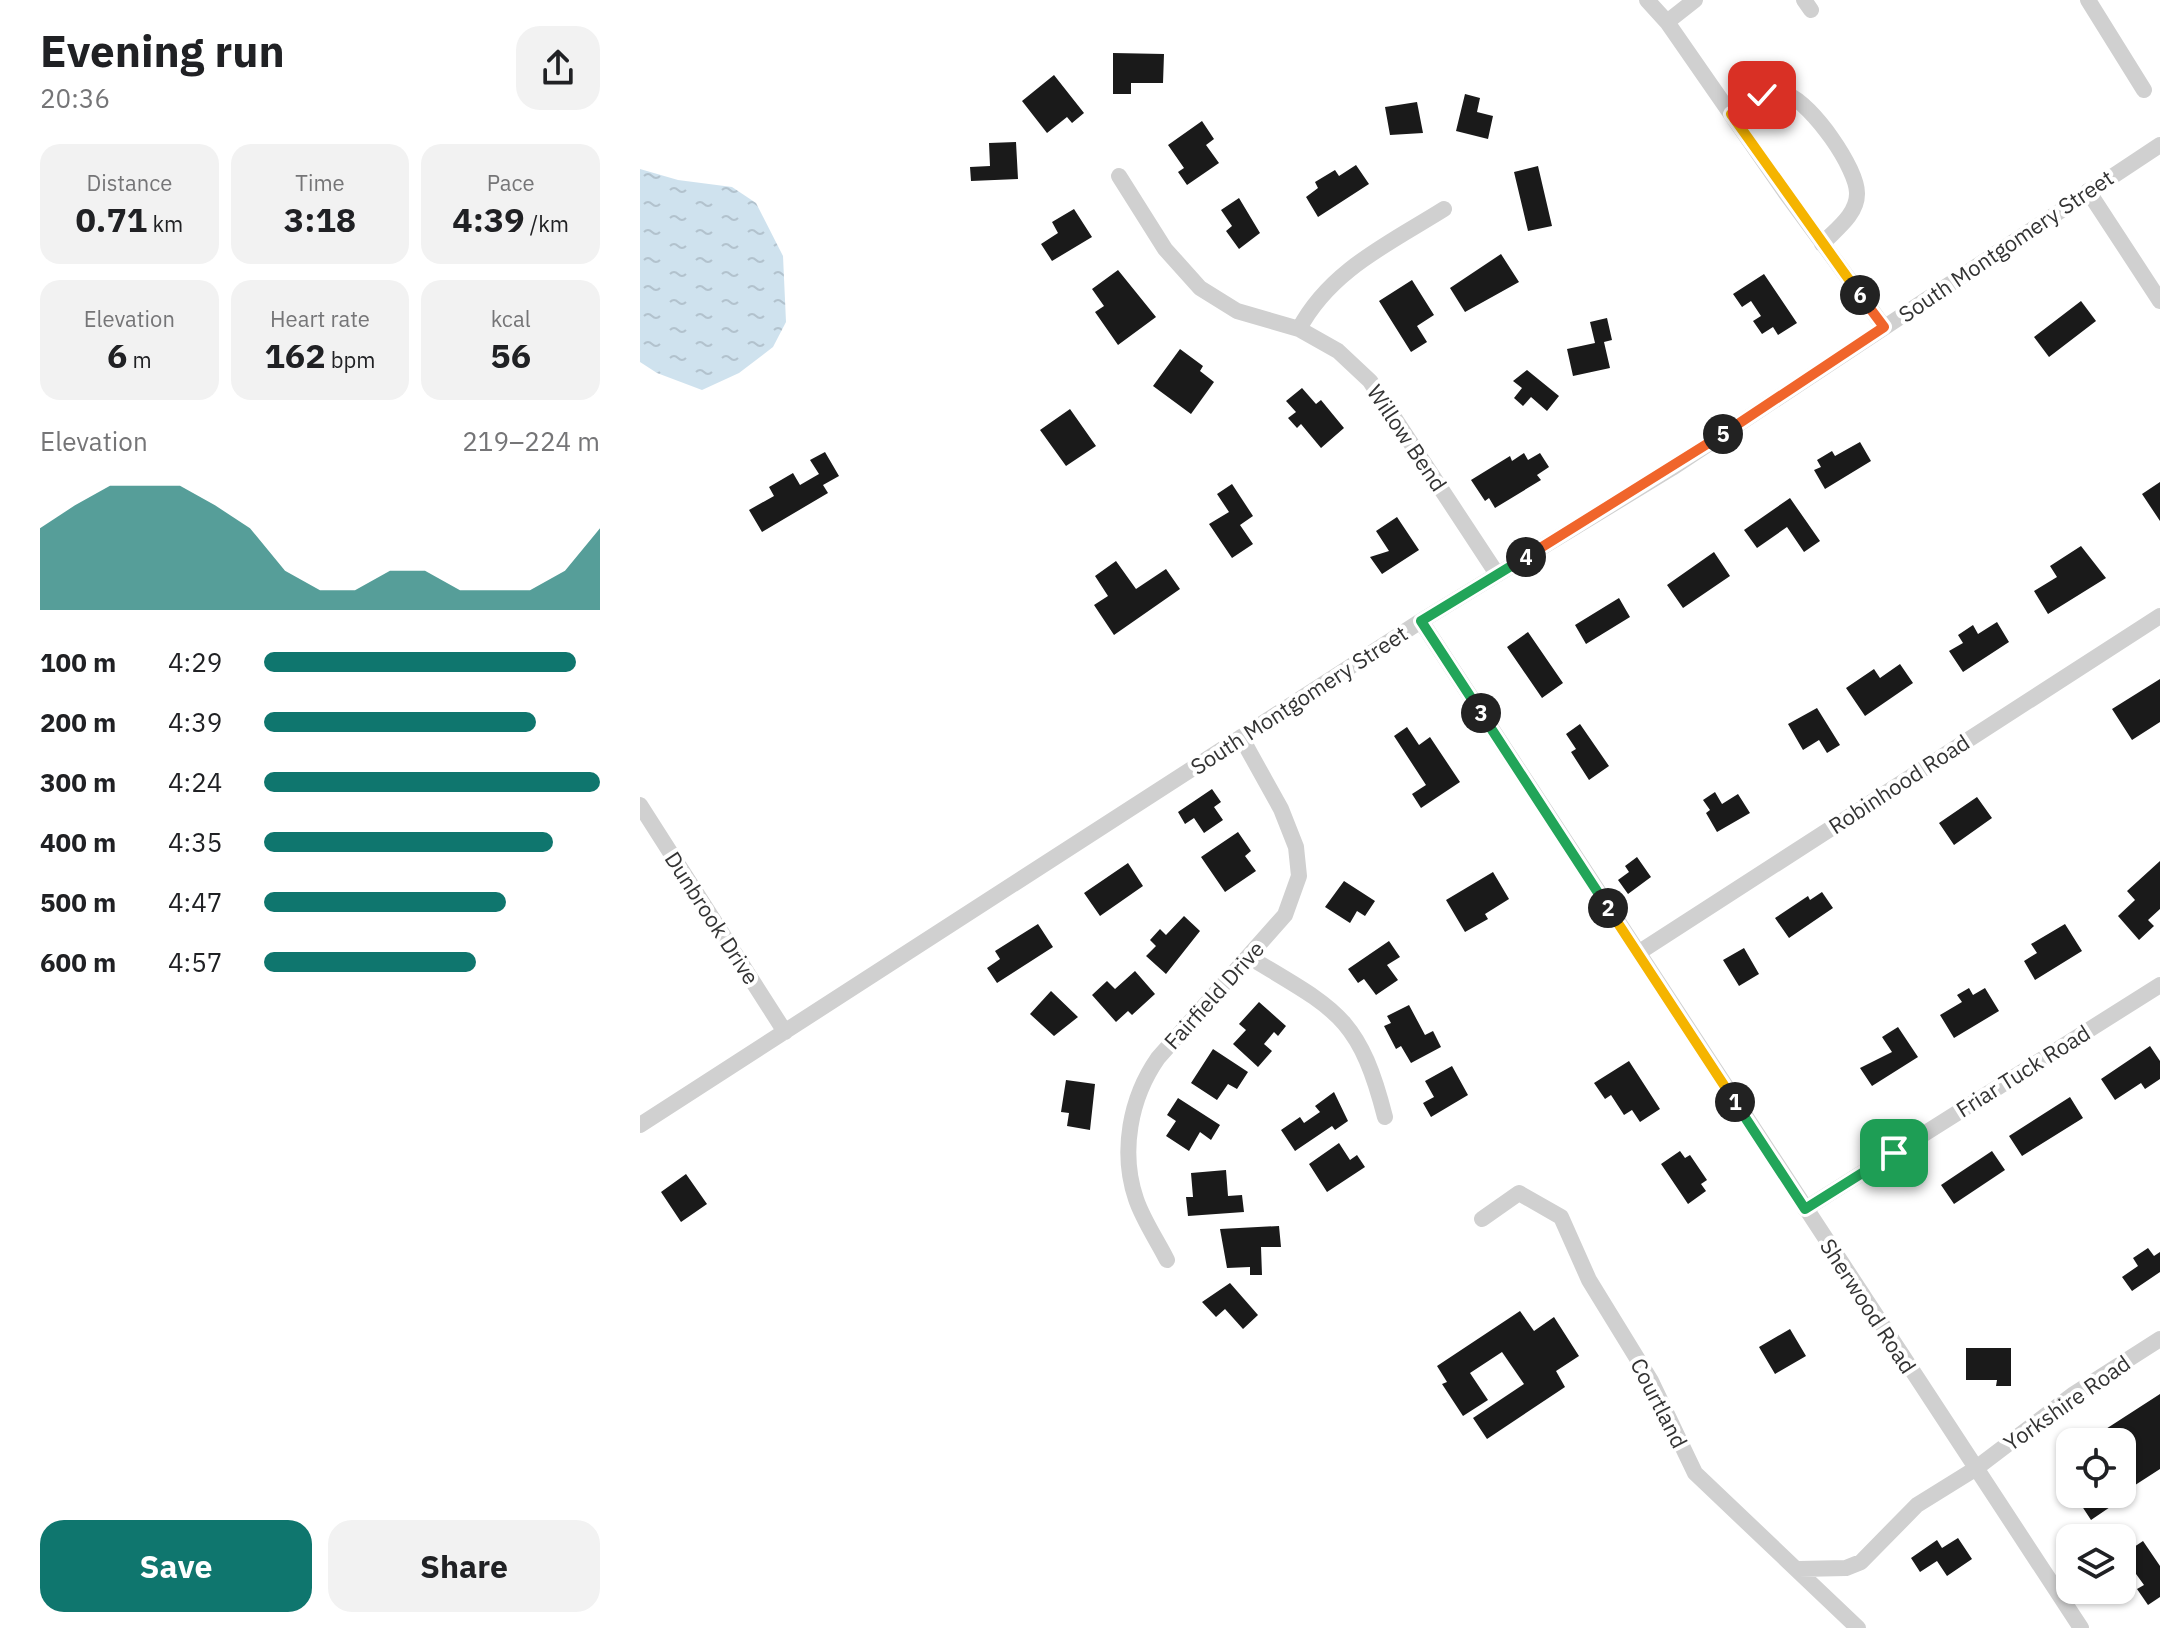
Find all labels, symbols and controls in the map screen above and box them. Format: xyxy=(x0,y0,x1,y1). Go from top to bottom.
text: Evening run xyxy=(40,22,285,79)
button: share xyxy=(516,26,600,110)
pin xyxy=(1728,61,1796,129)
icon: check xyxy=(1740,73,1784,117)
text: 20:36 xyxy=(40,81,110,115)
street label: South Montgomery Street xyxy=(1893,163,2119,328)
text: Distance xyxy=(86,168,172,197)
text: Time xyxy=(295,168,345,197)
text: Pace xyxy=(487,168,535,197)
text: 0.71 xyxy=(75,197,147,241)
text: 3:18 xyxy=(284,197,356,241)
text: 4:39 xyxy=(452,197,525,241)
text: km xyxy=(147,209,183,238)
text: /km xyxy=(525,209,569,238)
pin: 6 xyxy=(1840,275,1880,315)
text: 6 xyxy=(1853,280,1867,309)
text: Elevation xyxy=(84,304,175,333)
text: Heart rate xyxy=(270,304,370,333)
text: kcal xyxy=(491,304,531,333)
text: 6 xyxy=(107,333,127,377)
text: 162 xyxy=(264,333,326,377)
text: 56 xyxy=(490,333,531,377)
text: m xyxy=(127,345,152,374)
text: bpm xyxy=(326,345,376,374)
street label: Willow Bend xyxy=(1361,379,1454,497)
pin: 5 xyxy=(1703,414,1743,454)
text: 5 xyxy=(1716,419,1730,448)
text: Elevation xyxy=(40,424,148,458)
text: 219–224 m xyxy=(462,424,600,458)
pin: 4 xyxy=(1506,537,1546,577)
text: 4 xyxy=(1519,542,1533,571)
street label: South Montgomery Street xyxy=(1185,618,1413,781)
text: 100 m xyxy=(40,645,116,679)
text: 4:29 xyxy=(168,645,222,679)
pin: 3 xyxy=(1461,693,1501,733)
text: 3 xyxy=(1474,698,1488,727)
text: 200 m xyxy=(40,705,116,739)
text: 4:39 xyxy=(168,705,222,739)
street label: Robinhood Road xyxy=(1823,727,1975,840)
text: 300 m xyxy=(40,765,116,799)
text: 4:24 xyxy=(168,765,222,799)
text: 400 m xyxy=(40,825,116,859)
text: 4:35 xyxy=(168,825,222,859)
street label: Dunbrook Drive xyxy=(659,846,766,990)
text: 500 m xyxy=(40,885,116,919)
text: 4:47 xyxy=(168,885,222,919)
pin: 2 xyxy=(1588,888,1628,928)
text: 2 xyxy=(1601,893,1615,922)
street label: Fairfield Drive xyxy=(1157,934,1270,1055)
text: 600 m xyxy=(40,945,116,979)
text: 4:57 xyxy=(168,945,222,979)
street label: Friar Tuck Road xyxy=(1950,1018,2095,1123)
pin: 1 xyxy=(1715,1082,1755,1122)
text: 1 xyxy=(1728,1087,1742,1116)
pin xyxy=(1860,1119,1928,1187)
icon: arrive xyxy=(1872,1131,1916,1175)
street label: Sherwood Road xyxy=(1814,1233,1923,1379)
street label: Yorkshire Road xyxy=(1998,1348,2136,1457)
street label: Courtland xyxy=(1624,1353,1694,1453)
map controls xyxy=(2056,1428,2136,1604)
button: locate xyxy=(2056,1428,2136,1508)
button: Save xyxy=(40,1520,312,1612)
button: Share xyxy=(328,1520,600,1612)
button: layers xyxy=(2056,1524,2136,1604)

